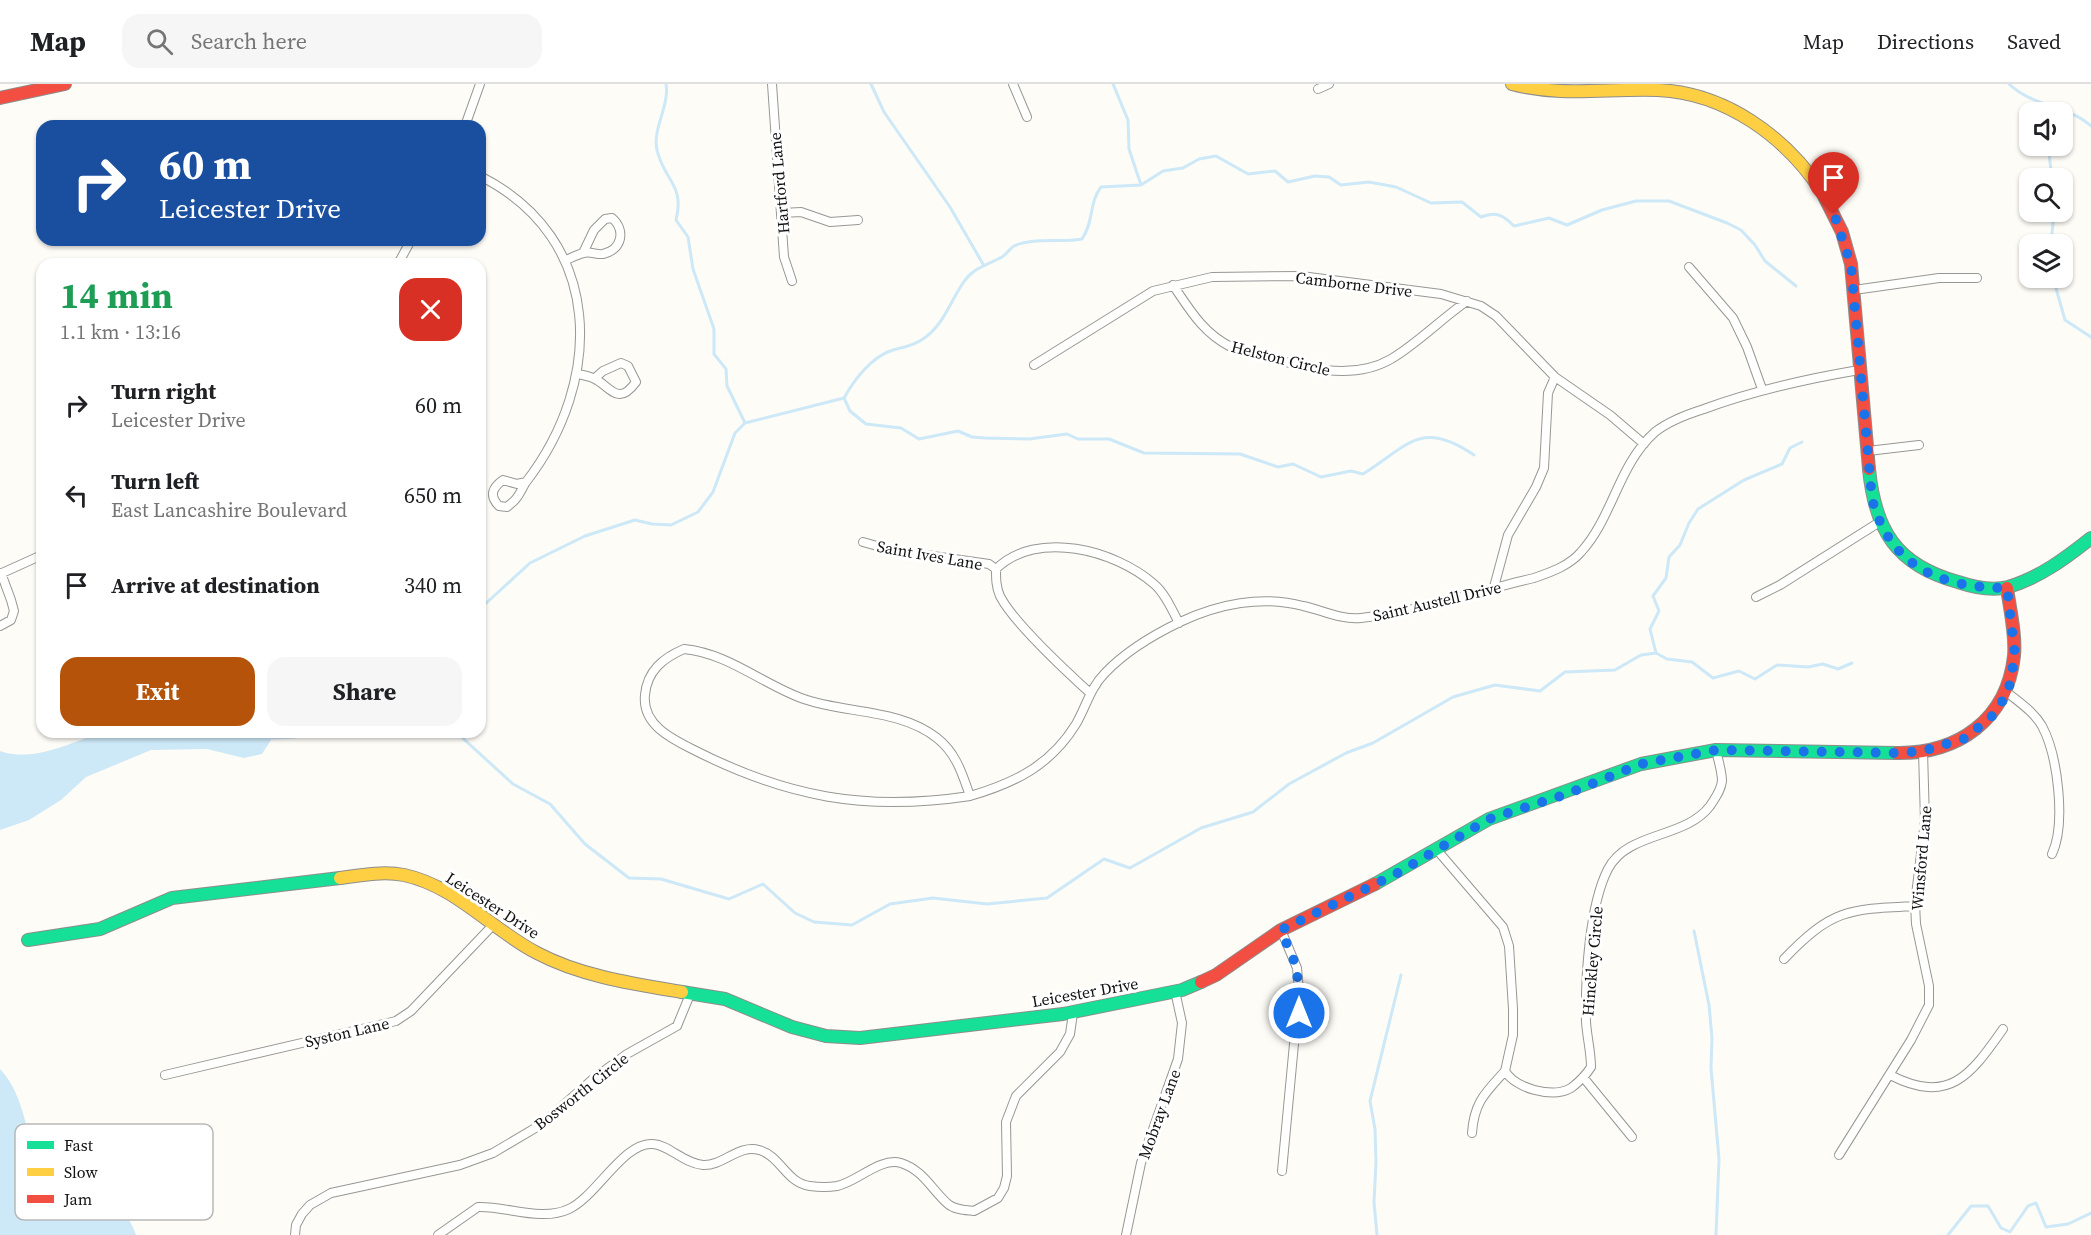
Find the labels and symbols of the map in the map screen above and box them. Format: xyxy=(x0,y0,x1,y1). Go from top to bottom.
street label: Hartford Lane xyxy=(764,131,794,235)
pin xyxy=(1808,152,1859,214)
street label: Camborne Drive xyxy=(1294,266,1414,302)
street label: Helston Circle xyxy=(1229,335,1333,381)
street label: Saint Ives Lane xyxy=(875,535,985,575)
street label: Saint Austell Drive xyxy=(1371,576,1503,626)
street label: Winsford Lane xyxy=(1905,805,1937,911)
street label: Leicester Drive xyxy=(442,866,544,944)
street label: Hinckley Circle xyxy=(1576,905,1608,1017)
street label: Leicester Drive xyxy=(1030,972,1140,1012)
position arrow xyxy=(1267,981,1331,1045)
street label: Syston Lane xyxy=(303,1012,391,1052)
street label: Bosworth Circle xyxy=(529,1047,633,1135)
street label: Mobray Lane xyxy=(1133,1066,1185,1162)
legend xyxy=(15,1124,213,1220)
text: Fast xyxy=(64,1134,94,1156)
text: Slow xyxy=(64,1161,99,1183)
text: Jam xyxy=(63,1188,92,1210)

